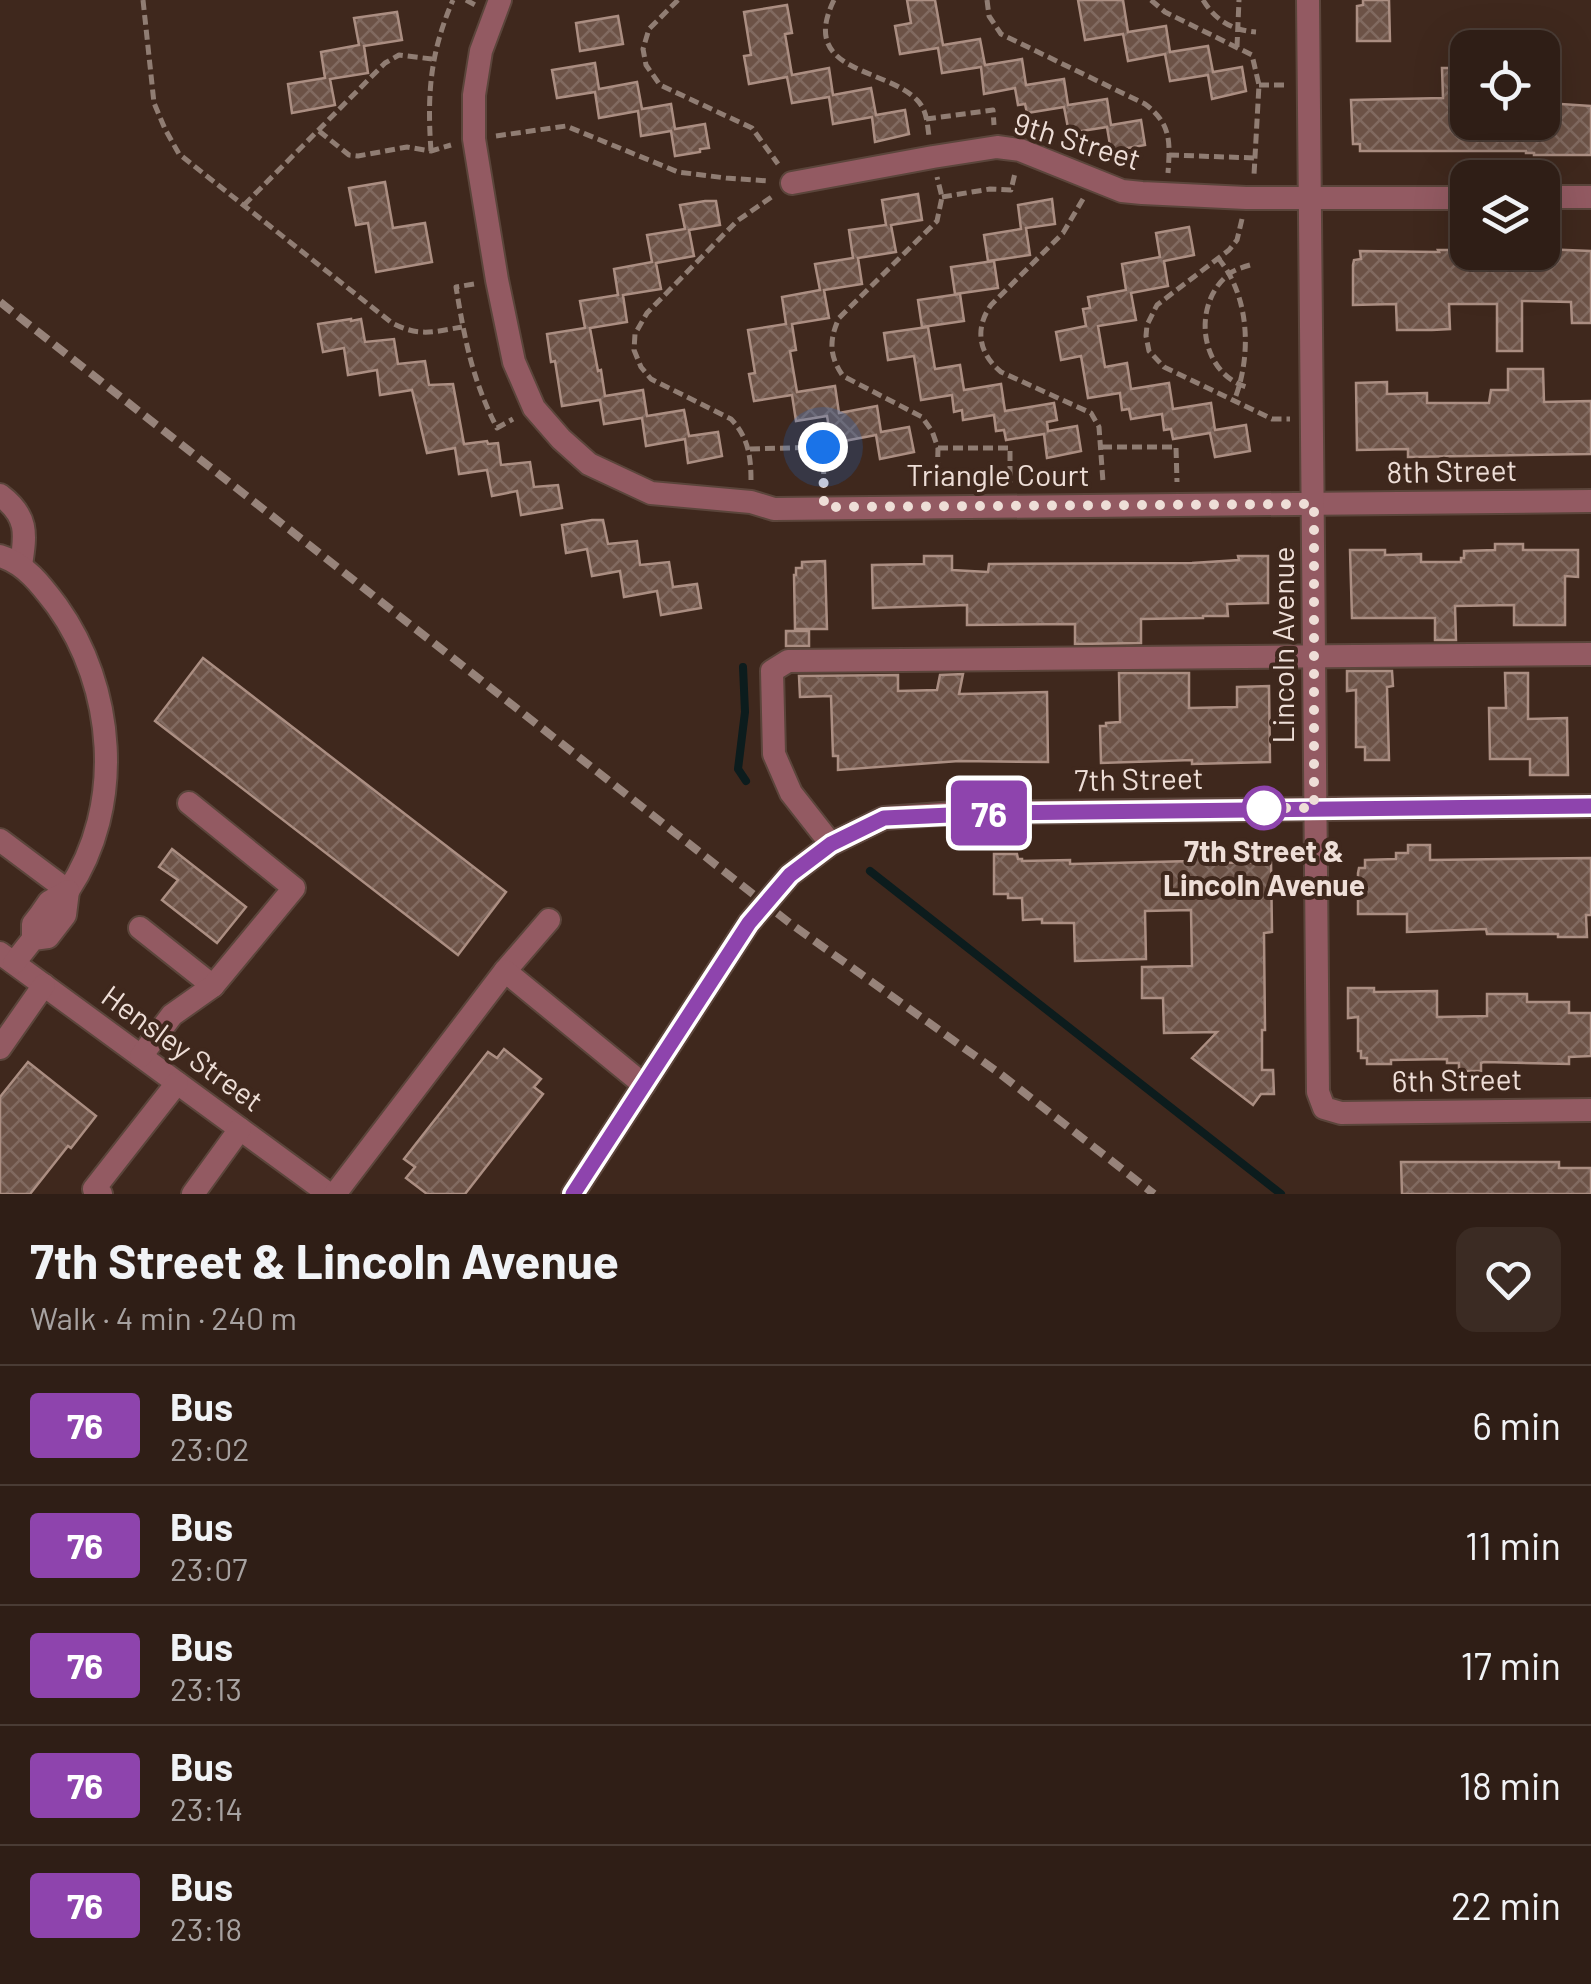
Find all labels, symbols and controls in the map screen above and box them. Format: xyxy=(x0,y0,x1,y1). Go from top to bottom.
map controls xyxy=(1450,30,1560,270)
button: locate xyxy=(1450,30,1560,140)
street label: 9th Street xyxy=(1010,104,1145,176)
button: layers xyxy=(1450,160,1560,270)
your location xyxy=(798,422,848,472)
street label: 8th Street xyxy=(1386,451,1518,489)
street label: Triangle Court xyxy=(906,456,1090,492)
street label: Lincoln Avenue xyxy=(1264,547,1300,743)
street label: 7th Street xyxy=(1074,759,1204,797)
line badge: 76 xyxy=(944,780,1034,846)
marker: 7th Street & Lincoln Avenue xyxy=(1243,787,1285,829)
text: 76 xyxy=(971,792,1007,834)
place label: 7th Street & Lincoln Avenue xyxy=(1163,832,1365,902)
street label: Hensley Street xyxy=(96,977,271,1118)
street label: 6th Street xyxy=(1391,1060,1522,1098)
button: heart xyxy=(1456,1227,1561,1332)
text: 7th Street & Lincoln Avenue xyxy=(30,1231,619,1289)
text: Walk · 4 min · 240 m xyxy=(30,1298,297,1336)
text: Bus xyxy=(170,1383,233,1429)
text: 6 min xyxy=(1472,1402,1561,1448)
text: 76 xyxy=(67,1404,103,1446)
text: 23:02 xyxy=(170,1429,250,1467)
text: Bus xyxy=(170,1503,233,1549)
text: 11 min xyxy=(1465,1522,1561,1568)
text: 76 xyxy=(67,1524,103,1566)
text: 23:07 xyxy=(170,1549,248,1587)
text: Bus xyxy=(170,1623,233,1669)
text: 17 min xyxy=(1461,1642,1561,1688)
text: 76 xyxy=(67,1644,103,1686)
text: 23:13 xyxy=(170,1669,242,1707)
text: Bus xyxy=(170,1743,233,1789)
text: 18 min xyxy=(1459,1762,1561,1808)
text: 76 xyxy=(67,1764,103,1806)
text: 23:14 xyxy=(170,1789,243,1827)
text: Bus xyxy=(170,1863,233,1909)
text: 22 min xyxy=(1451,1882,1561,1928)
text: 76 xyxy=(67,1884,103,1926)
text: 23:18 xyxy=(170,1909,242,1947)

